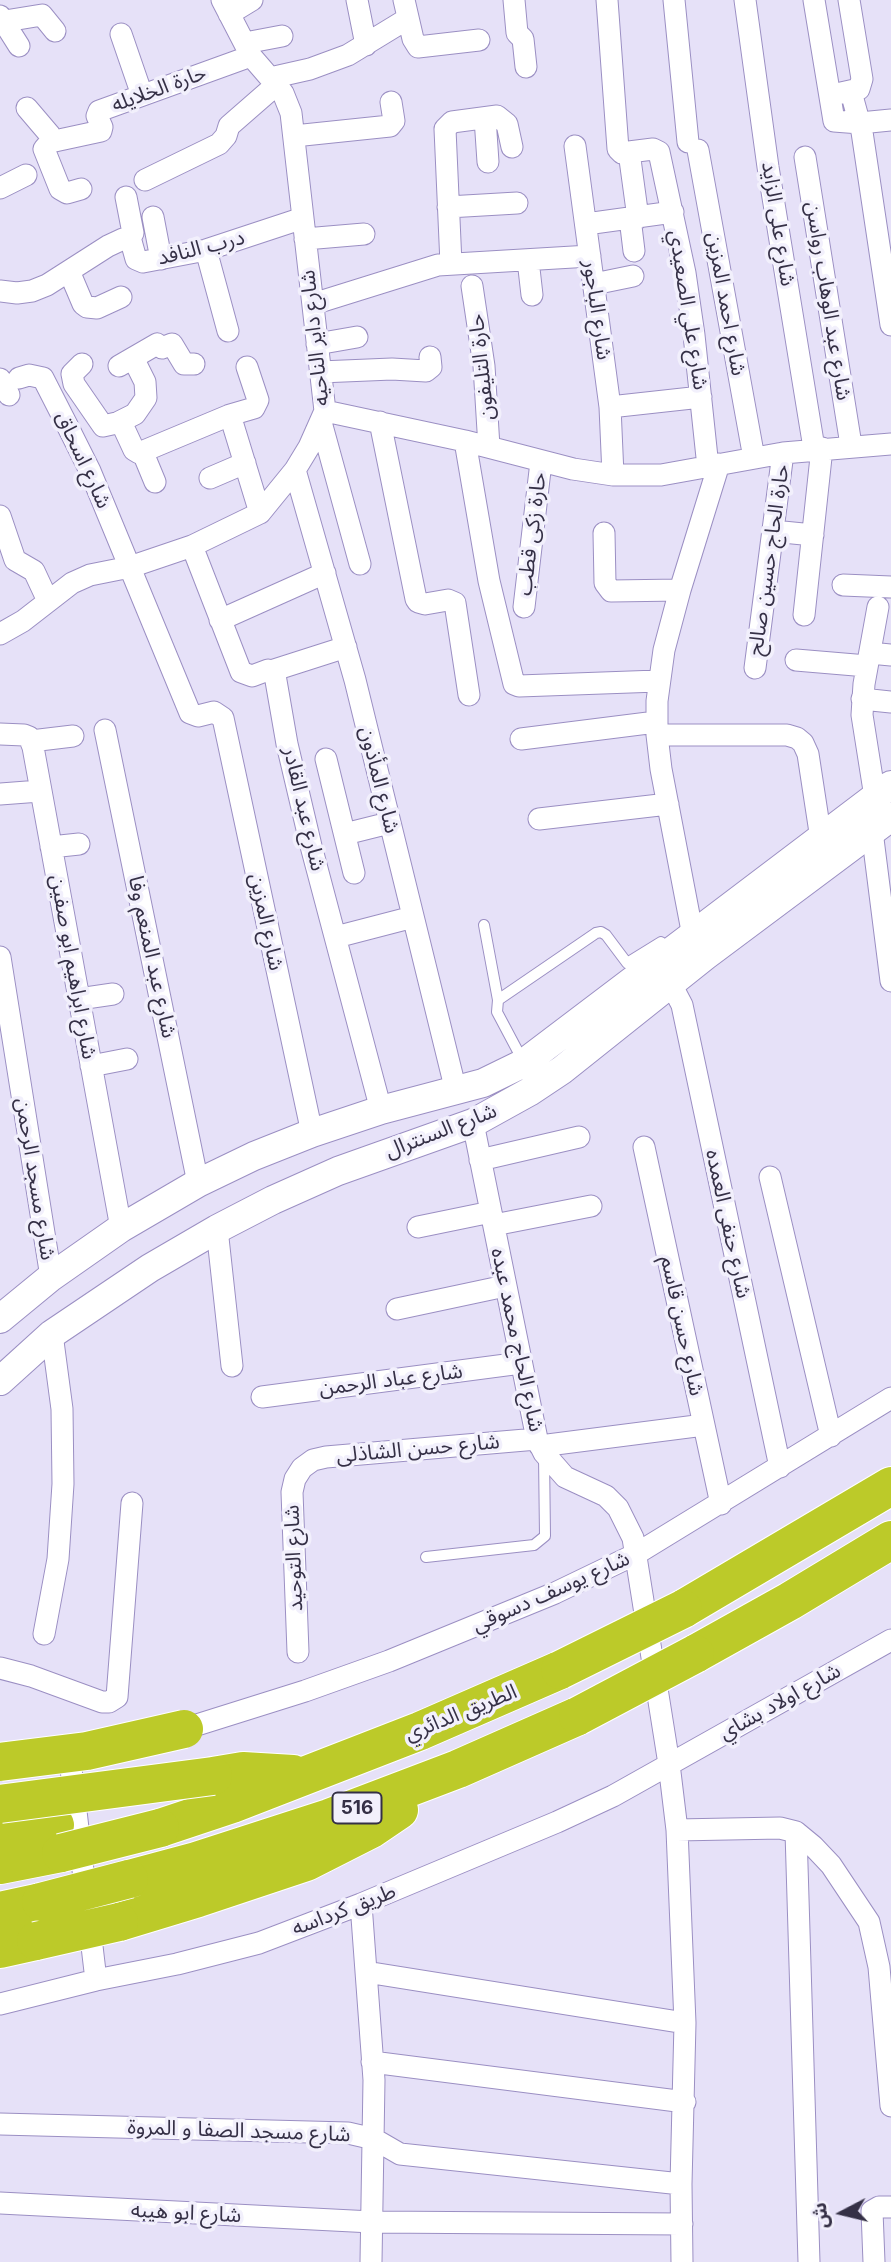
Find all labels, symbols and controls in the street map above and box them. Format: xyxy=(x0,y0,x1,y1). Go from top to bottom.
street label: حارة الخلايله xyxy=(108,60,210,118)
street label: شارع على الزايد xyxy=(756,160,800,288)
street label: شارع عبد الوهاب رواسن xyxy=(800,200,856,402)
street label: درب النافد xyxy=(155,225,247,271)
street label: شارع علي الصعيدي xyxy=(663,228,713,392)
street label: شارع احمد المزين xyxy=(701,230,751,378)
street label: شارع الباجور xyxy=(578,258,616,362)
street label: شارع داير الناحيه xyxy=(295,269,335,407)
street label: حارة التليفون xyxy=(464,313,500,421)
street label: شارع اسحاق xyxy=(50,408,116,512)
street label: حارة الحاج حسين صالح xyxy=(743,463,795,657)
street label: حارة زكى قطب xyxy=(512,471,552,597)
street label: شارع المأذون xyxy=(354,724,404,836)
street label: شارع عبد القادر xyxy=(278,745,330,873)
street label: شارع المزين xyxy=(243,871,289,973)
street label: شارع ابراهيم ابو صفين xyxy=(44,873,102,1061)
street label: شارع عبد المنعم وفا xyxy=(123,874,181,1040)
street label: شارع مسجد الرحمن xyxy=(10,1096,60,1262)
street label: شارع السنترال xyxy=(382,1098,500,1164)
street label: شارع حنفى العمده xyxy=(700,1147,756,1301)
street label: شارع الحاج محمد عبده xyxy=(485,1246,549,1434)
street label: شارع حسن قاسم xyxy=(655,1254,709,1398)
street label: شارع عباد الرحمن xyxy=(318,1359,464,1401)
street label: شارع حسن الشاذلى xyxy=(335,1429,501,1469)
street label: شارع التوحيد xyxy=(280,1504,308,1612)
street label: شارع يوسف دسوقي xyxy=(468,1546,634,1638)
street label: شارع اولاد بشاي xyxy=(715,1658,845,1746)
street label: الطريق الدائري xyxy=(401,1679,521,1747)
road number: 516 xyxy=(332,1792,382,1824)
street label: طريق كرداسه xyxy=(289,1879,399,1941)
street label: شارع مسجد الصفا و المروة xyxy=(127,2115,351,2147)
north arrow xyxy=(807,2178,877,2248)
street label: شارع ابو هيبه xyxy=(130,2198,242,2228)
text: ش xyxy=(808,2201,834,2230)

